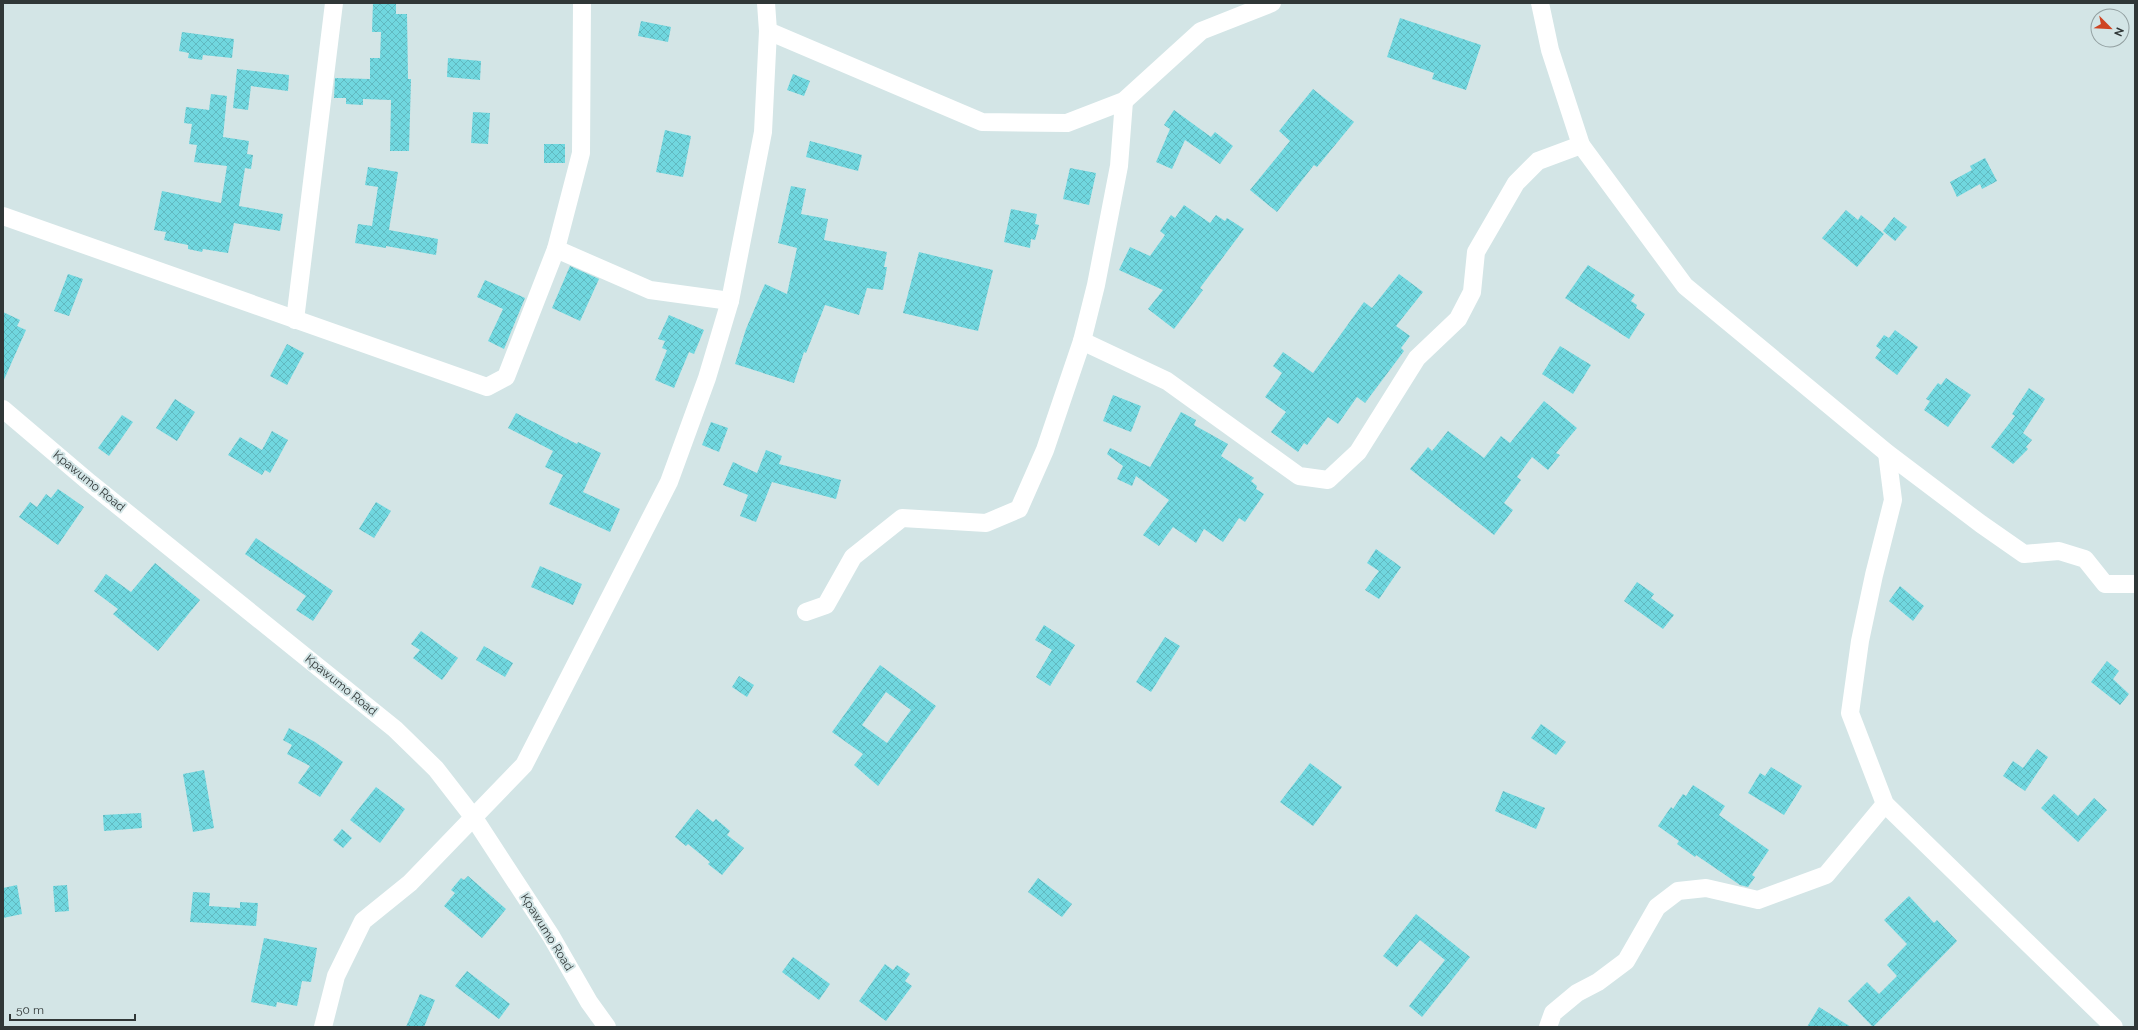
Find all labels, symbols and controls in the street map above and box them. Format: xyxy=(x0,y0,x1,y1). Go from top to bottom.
north arrow xyxy=(2090,8,2130,48)
text: N xyxy=(2111,25,2126,38)
street label: Kpawumo Road xyxy=(50,448,128,514)
street label: Kpawumo Road xyxy=(302,652,380,718)
street label: Kpawumo Road xyxy=(518,891,576,973)
scale bar xyxy=(10,996,135,1022)
text: 50 m xyxy=(16,1003,44,1017)

